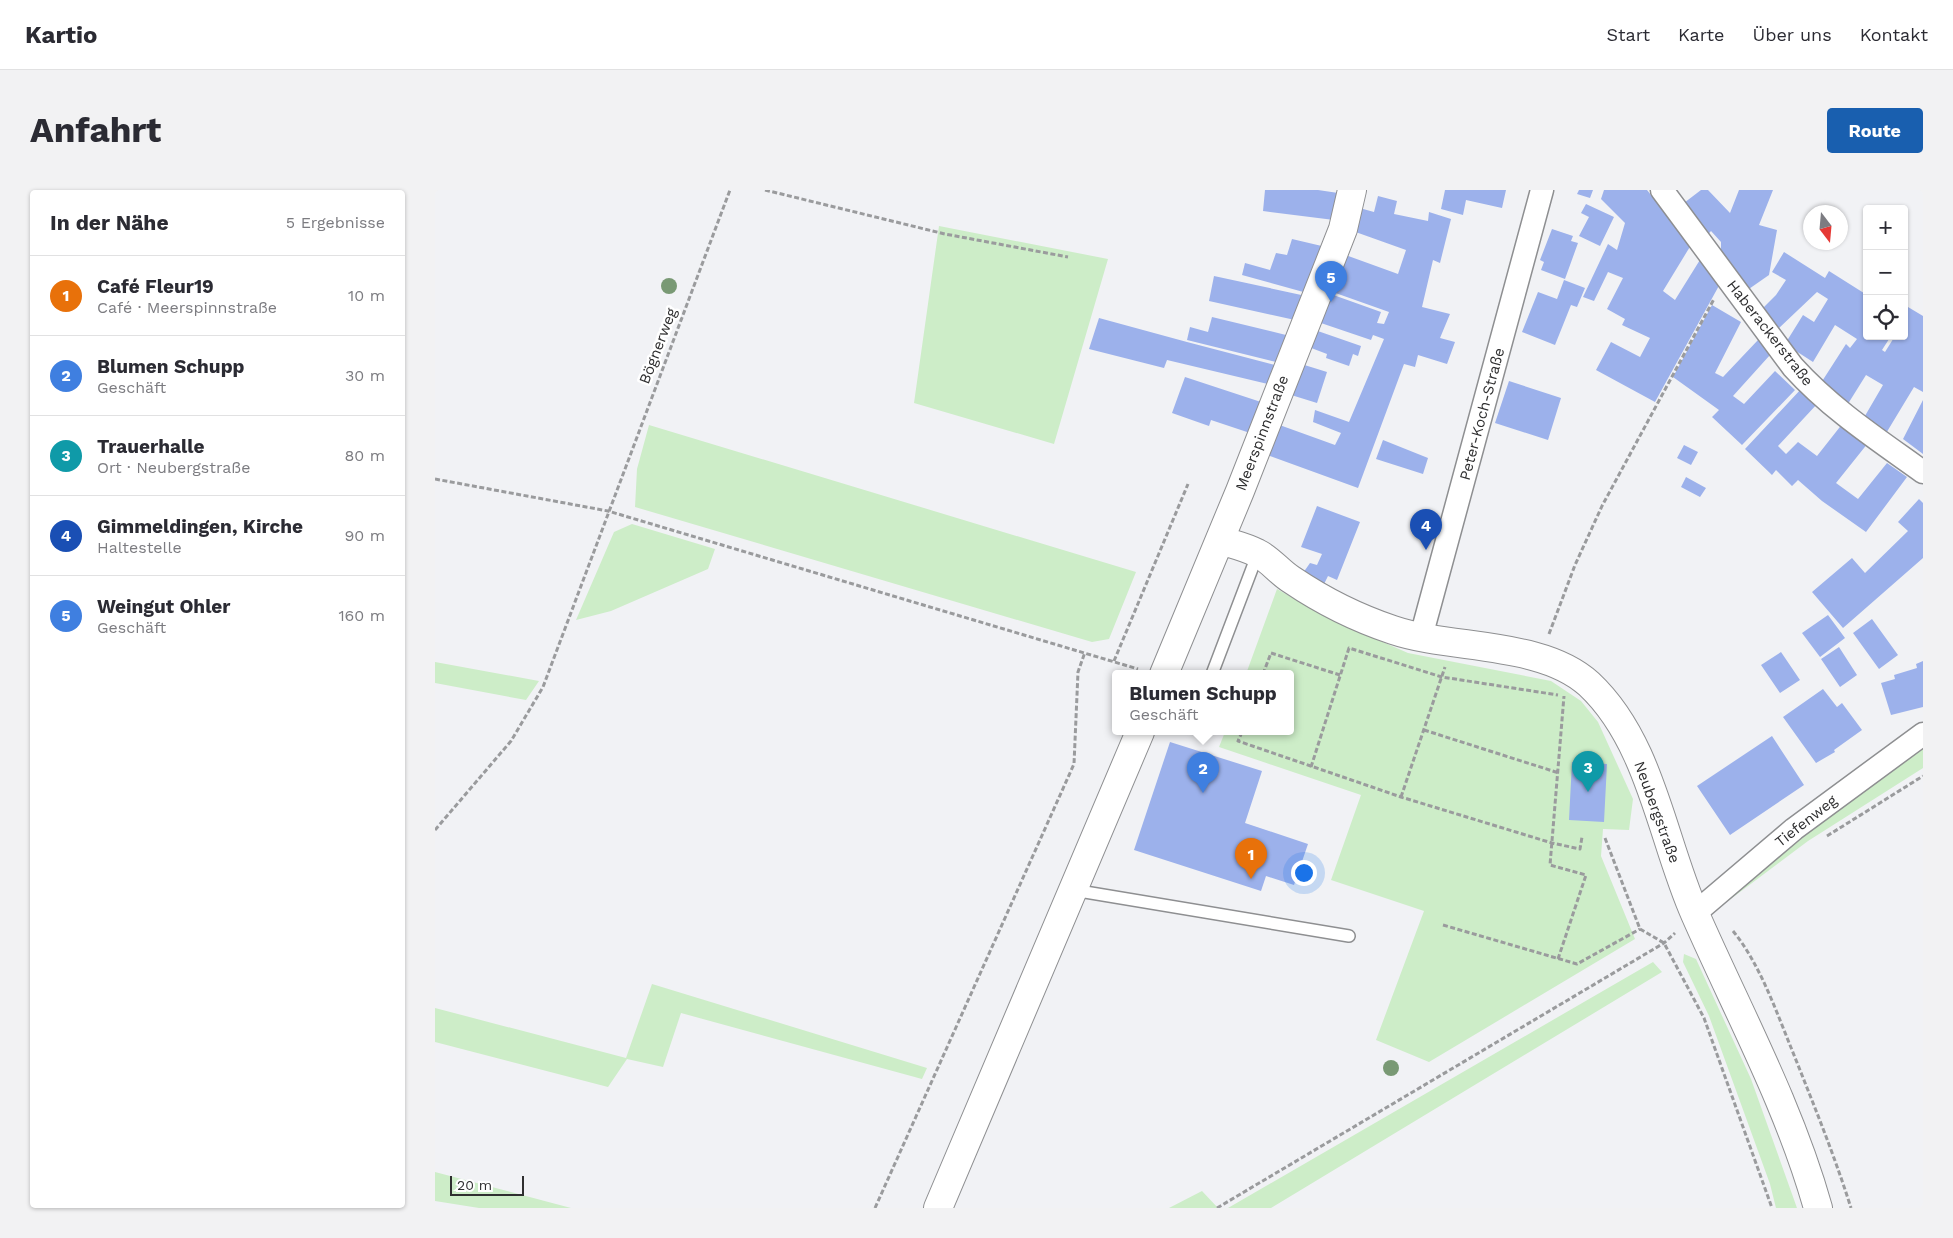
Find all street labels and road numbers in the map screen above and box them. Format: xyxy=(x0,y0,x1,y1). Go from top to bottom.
street label: Haberackerstraße xyxy=(1723,276,1817,390)
street label: Bögnerweg xyxy=(635,306,681,386)
street label: Peter-Koch-Straße xyxy=(1456,346,1508,482)
street label: Meerspinnstraße xyxy=(1232,373,1292,493)
street label: Neubergstraße xyxy=(1630,759,1684,865)
street label: Tiefenweg xyxy=(1771,791,1841,851)

